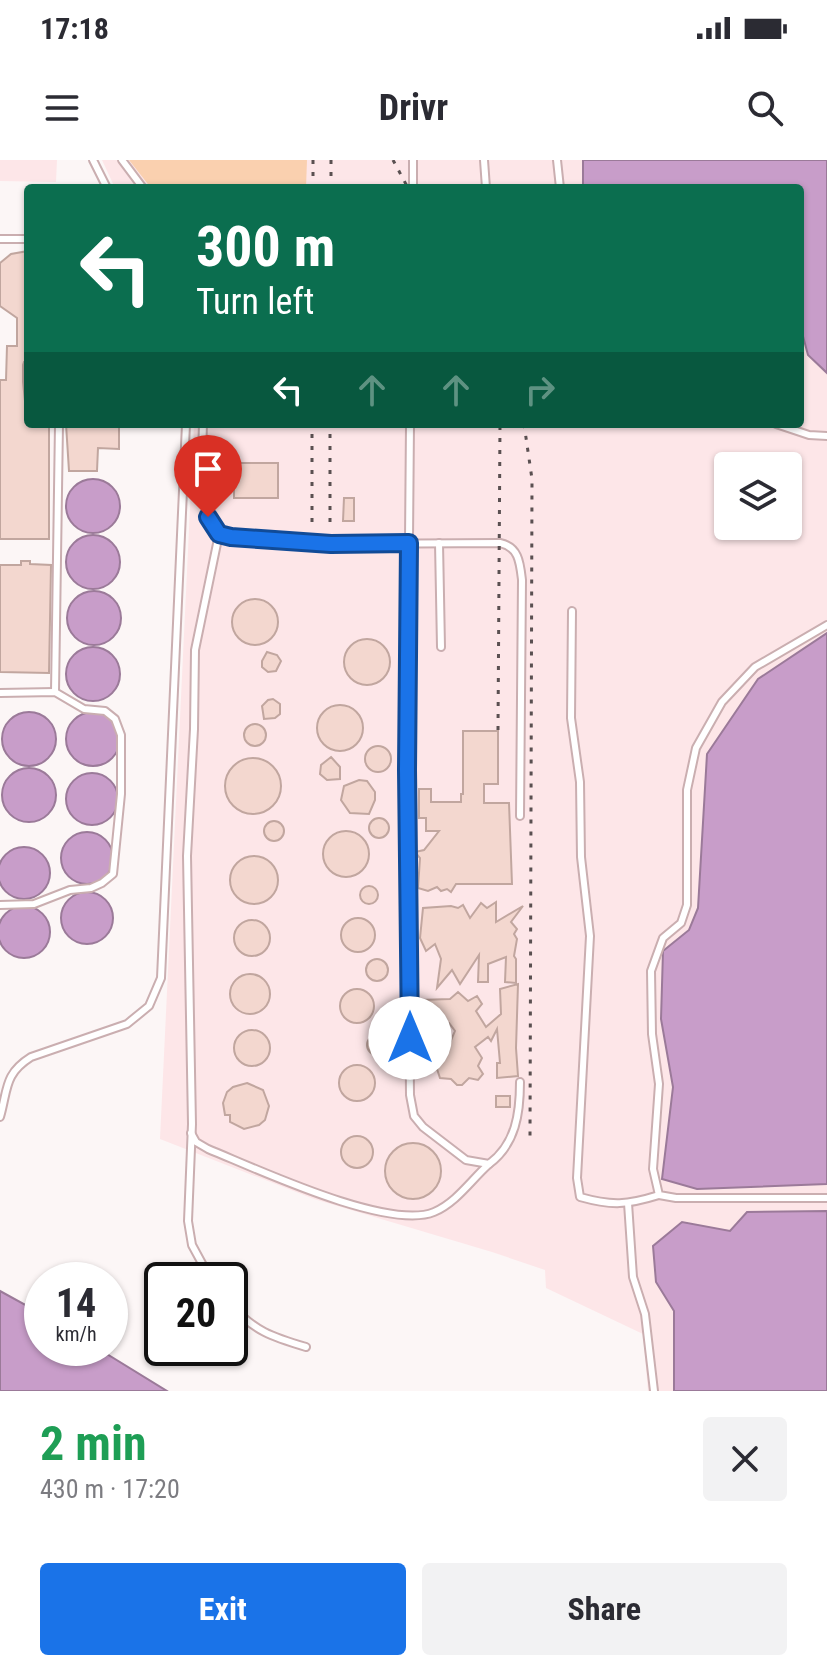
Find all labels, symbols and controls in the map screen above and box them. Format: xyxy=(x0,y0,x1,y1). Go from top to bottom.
text: 17:18 xyxy=(40,11,109,46)
icon: menu xyxy=(40,86,84,130)
icon: search xyxy=(743,86,787,130)
text: Drivr xyxy=(379,87,448,129)
text: 300 m xyxy=(196,214,335,280)
icon: left xyxy=(64,216,168,320)
text: Turn left xyxy=(196,281,314,323)
icon: left xyxy=(266,368,310,412)
icon: ahead xyxy=(350,368,394,412)
icon: ahead xyxy=(434,368,478,412)
icon: right xyxy=(518,368,562,412)
pin xyxy=(174,435,242,517)
icon: arrive xyxy=(186,447,230,491)
map controls xyxy=(714,452,802,540)
button: layers xyxy=(714,452,802,540)
position arrow xyxy=(368,996,452,1080)
speed limit sign: 20 xyxy=(144,1262,248,1366)
text: 14 xyxy=(56,1280,96,1327)
text: km/h xyxy=(55,1322,97,1346)
text: 2 min xyxy=(40,1415,147,1472)
button: close xyxy=(703,1417,787,1501)
text: 430 m · 17:20 xyxy=(40,1474,180,1504)
button: Exit xyxy=(40,1563,406,1655)
button: Share xyxy=(422,1563,787,1655)

